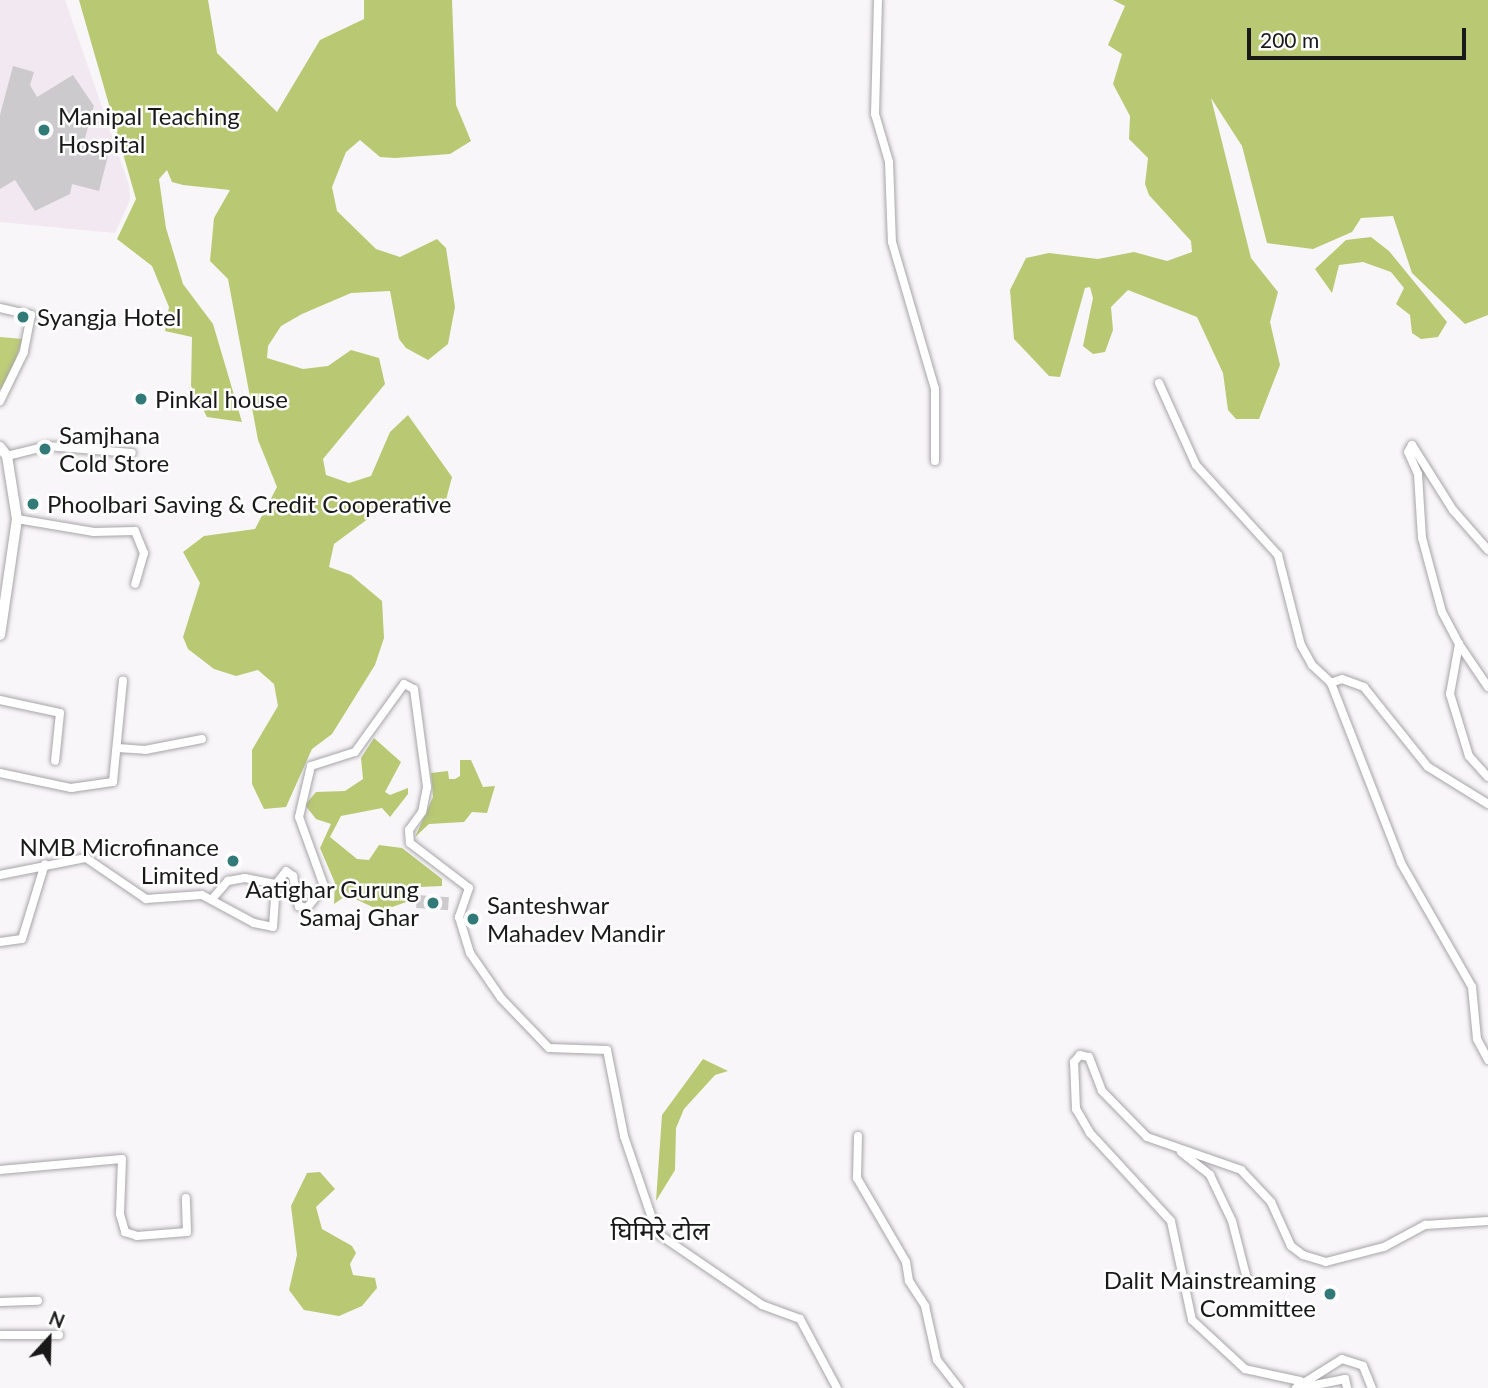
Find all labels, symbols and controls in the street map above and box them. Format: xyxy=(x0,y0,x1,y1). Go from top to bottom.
scale bar xyxy=(1250,14,1469,58)
text: 200 m xyxy=(1260,27,1319,52)
place label: Manipal Teaching Hospital xyxy=(58,102,241,158)
marker: Manipal Teaching Hospital xyxy=(36,122,52,138)
place label: Syangja Hotel xyxy=(37,303,181,331)
marker: Syangja Hotel xyxy=(15,309,31,325)
place label: Pinkal house xyxy=(155,385,288,413)
marker: Pinkal house xyxy=(133,391,149,407)
place label: Samjhana Cold Store xyxy=(59,421,169,477)
marker: Samjhana Cold Store xyxy=(37,441,53,457)
place label: Phoolbari Saving & Credit Cooperative xyxy=(47,490,451,518)
marker: Phoolbari Saving & Credit Cooperative xyxy=(25,496,41,512)
place label: NMB Microfinance Limited xyxy=(19,833,219,889)
marker: NMB Microfinance Limited xyxy=(225,853,241,869)
place label: Aatighar Gurung Samaj Ghar xyxy=(245,875,419,931)
place label: Santeshwar Mahadev Mandir xyxy=(487,891,666,947)
marker: Aatighar Gurung Samaj Ghar xyxy=(425,895,441,911)
marker: Santeshwar Mahadev Mandir xyxy=(465,911,481,927)
district label: घिमिरे टोल xyxy=(610,1215,710,1247)
place label: Dalit Mainstreaming Committee xyxy=(1104,1266,1316,1322)
marker: Dalit Mainstreaming Committee xyxy=(1322,1286,1338,1302)
north arrow xyxy=(14,1304,84,1374)
text: N xyxy=(46,1306,68,1332)

